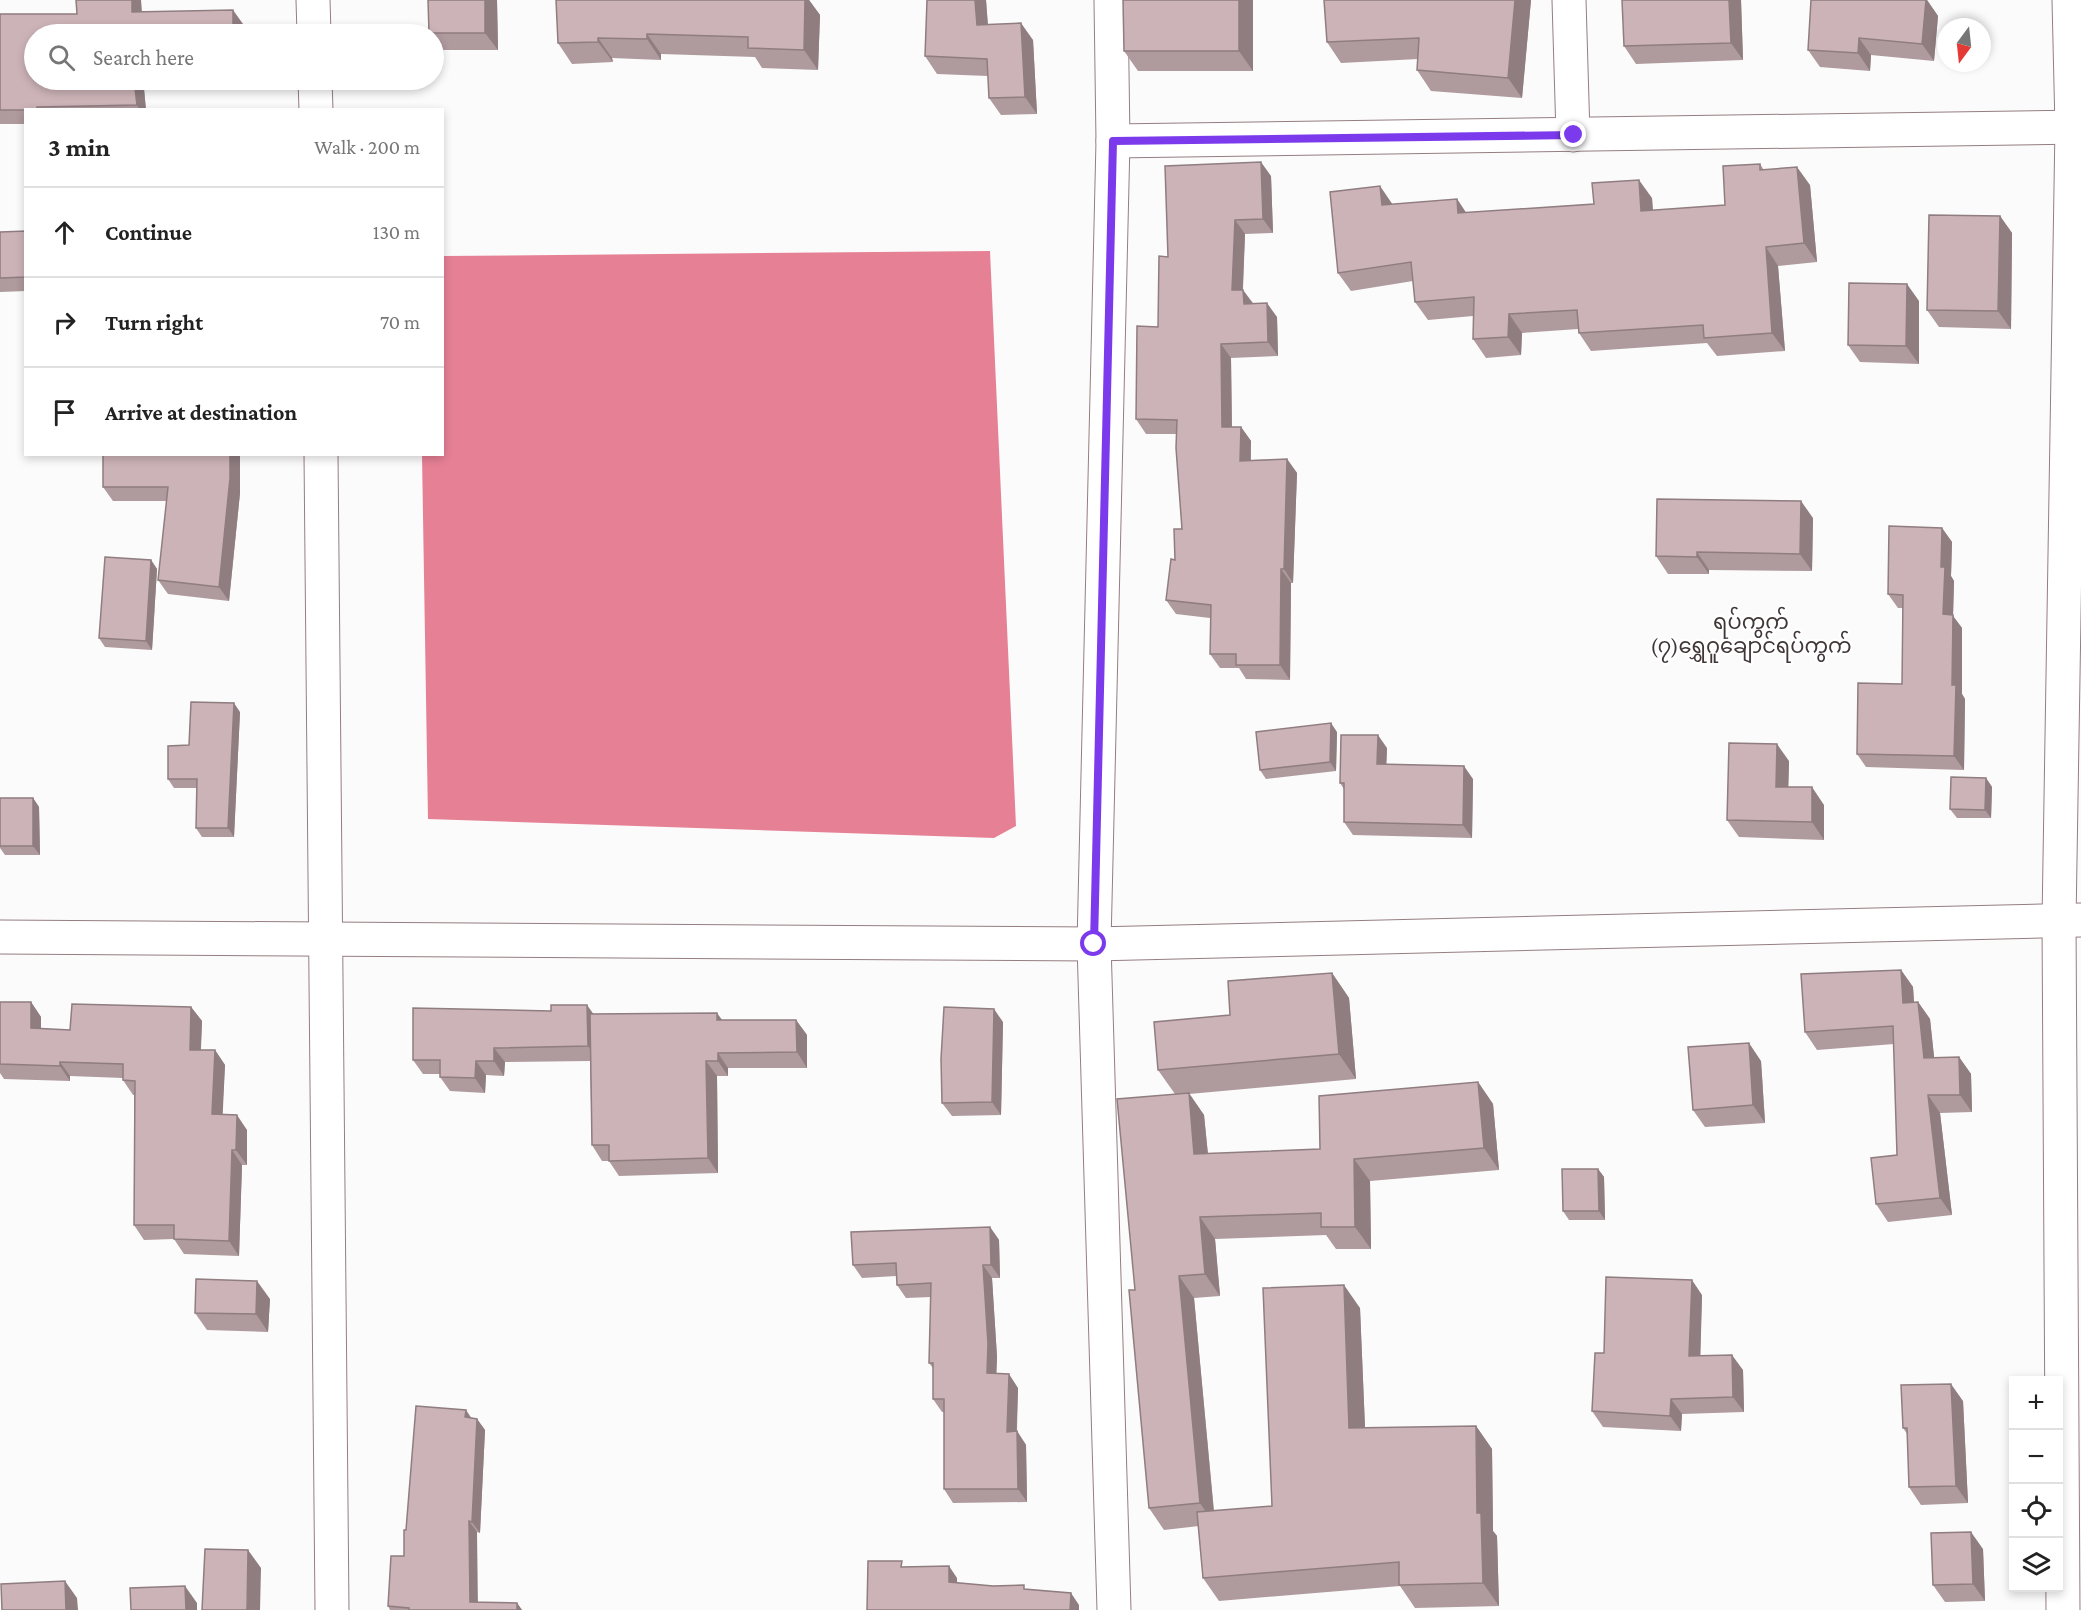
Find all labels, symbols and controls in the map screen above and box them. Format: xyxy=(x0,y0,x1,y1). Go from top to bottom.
north arrow xyxy=(1937,18,1991,72)
search box xyxy=(24,24,444,90)
icon: search xyxy=(45,41,78,74)
text: Search here xyxy=(93,45,194,70)
route end xyxy=(1560,121,1586,147)
text: 3 min xyxy=(48,133,110,162)
text: Walk · 200 m xyxy=(314,136,420,158)
icon: ahead xyxy=(48,216,81,249)
text: Continue xyxy=(105,220,192,245)
text: 130 m xyxy=(373,221,420,243)
icon: right xyxy=(48,306,81,339)
text: Turn right xyxy=(105,310,203,335)
text: 70 m xyxy=(380,311,420,333)
icon: arrive xyxy=(48,396,81,429)
text: Arrive at destination xyxy=(105,400,297,425)
district label: ရပ်ကွက် (၇)ရွှေဂူချောင်ရပ်ကွက် xyxy=(1650,606,1852,664)
route start xyxy=(1080,930,1106,956)
map controls xyxy=(2009,1376,2063,1592)
button: + xyxy=(2009,1376,2063,1430)
button: − xyxy=(2009,1430,2063,1484)
button: locate xyxy=(2009,1484,2063,1538)
button: layers xyxy=(2009,1538,2063,1592)

